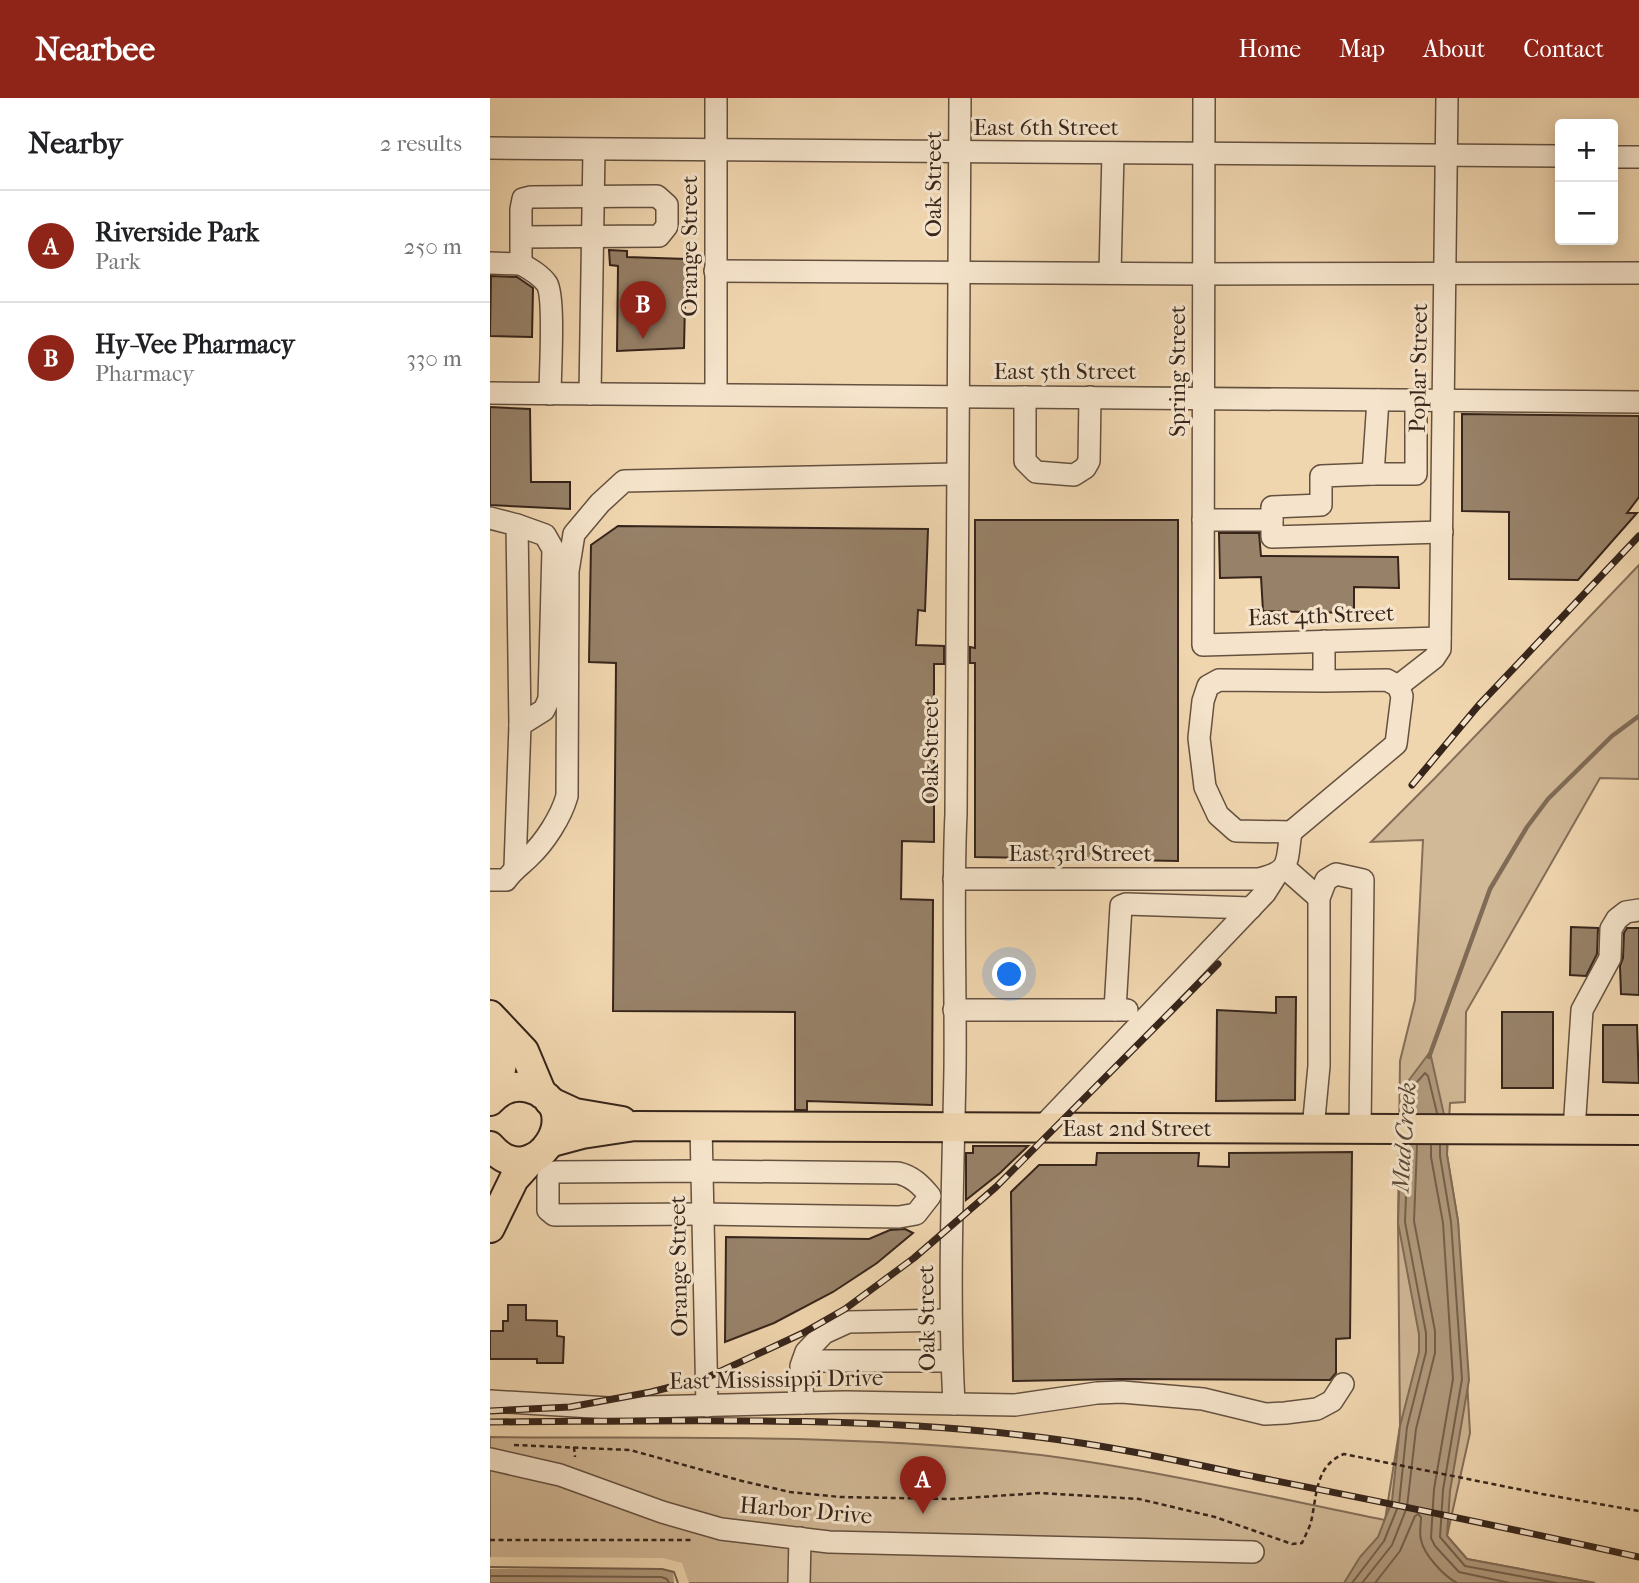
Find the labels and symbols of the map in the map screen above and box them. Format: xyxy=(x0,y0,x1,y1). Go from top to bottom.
street label: East 6th Street xyxy=(973,114,1119,141)
street label: Oak Street xyxy=(920,131,947,237)
street label: Orange Street xyxy=(676,175,703,317)
pin: B xyxy=(620,281,666,339)
street label: Poplar Street xyxy=(1404,303,1433,433)
street label: Spring Street xyxy=(1164,305,1191,437)
street label: East 5th Street xyxy=(994,358,1137,385)
street label: East 4th Street xyxy=(1247,599,1395,632)
street label: Oak Street xyxy=(917,698,944,804)
street label: East 3rd Street xyxy=(1008,840,1152,867)
your location xyxy=(992,957,1026,991)
water label: Mad Creek xyxy=(1386,1081,1422,1195)
street label: East 2nd Street xyxy=(1062,1115,1212,1142)
street label: Orange Street xyxy=(664,1195,693,1337)
street label: Oak Street xyxy=(912,1265,941,1371)
street label: East Mississippi Drive xyxy=(669,1364,883,1395)
pin: A xyxy=(900,1456,946,1514)
street label: Harbor Drive xyxy=(739,1491,873,1530)

